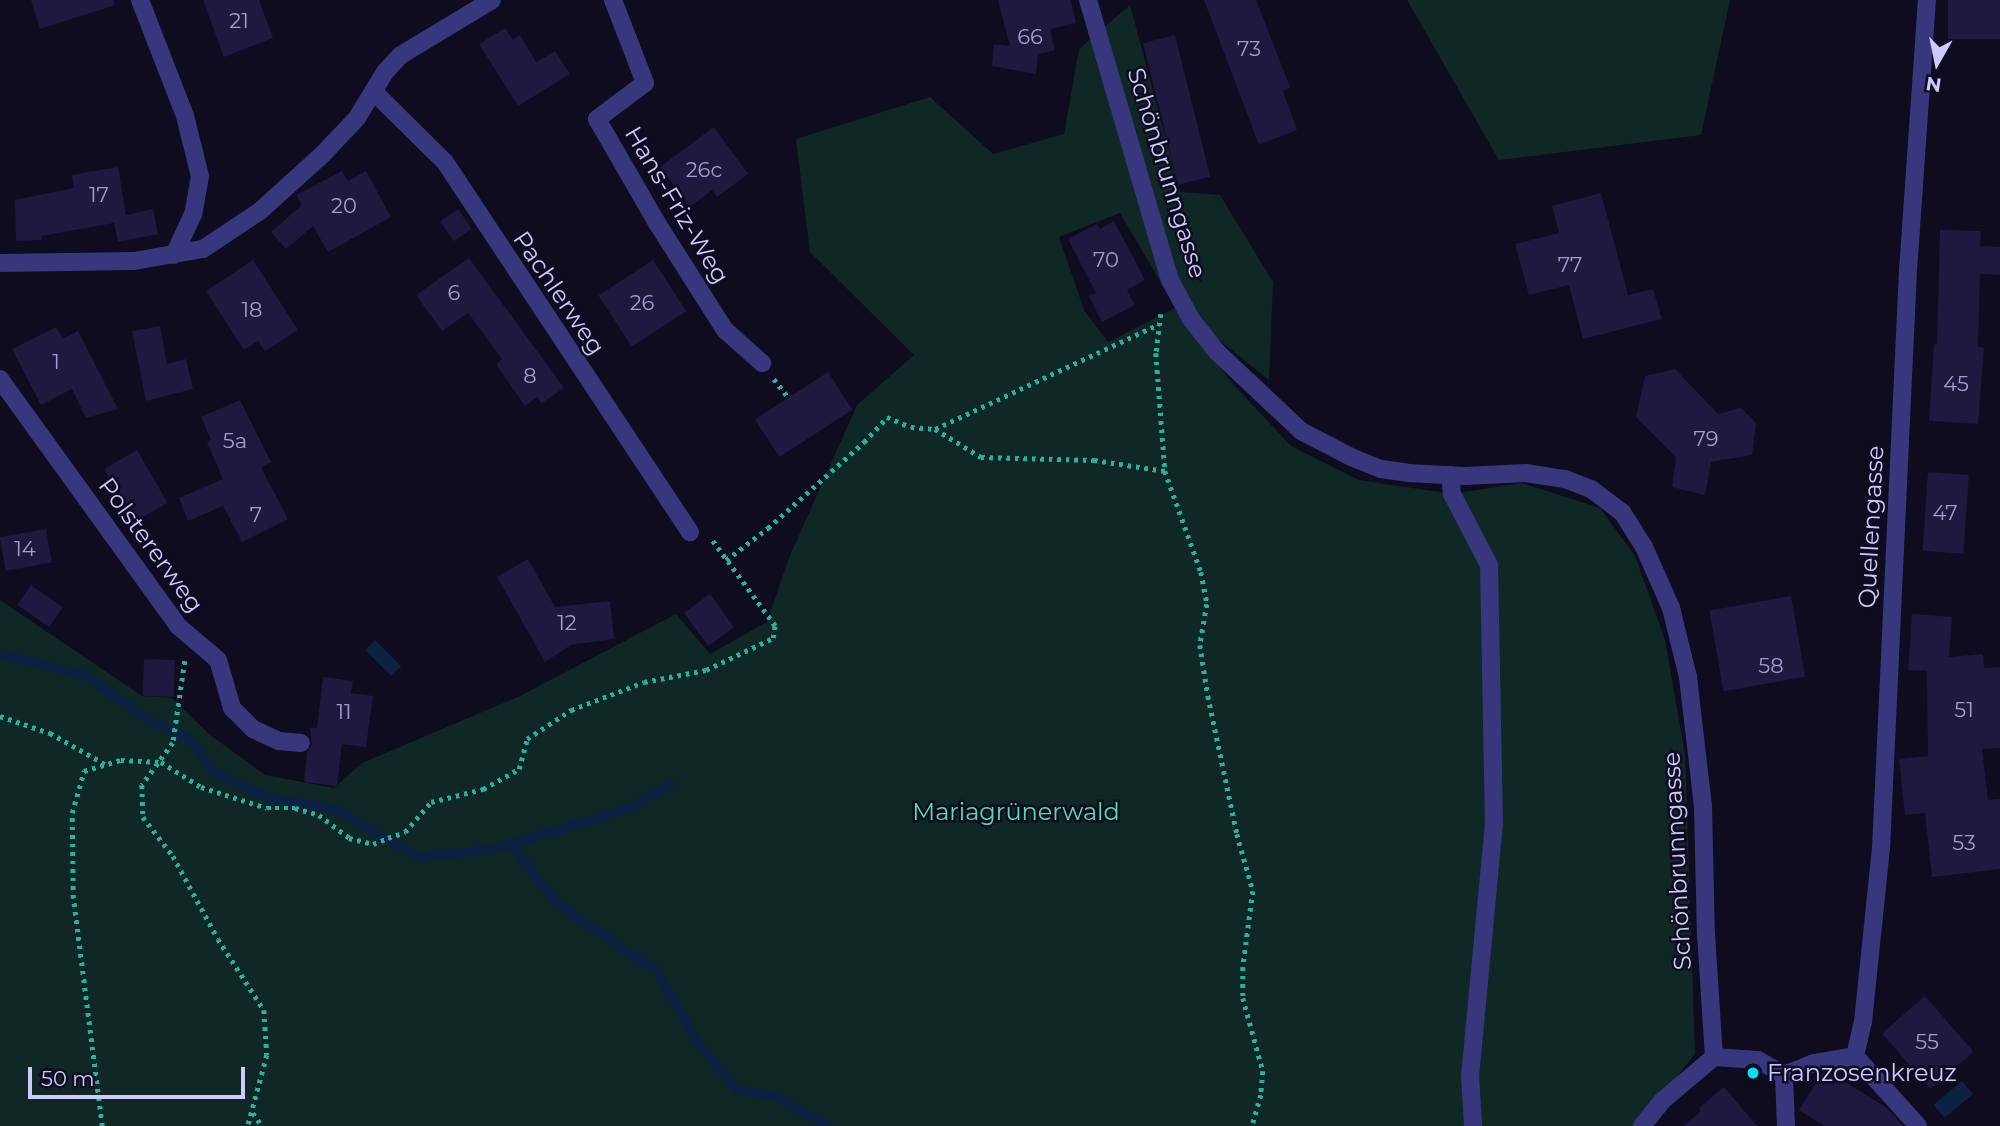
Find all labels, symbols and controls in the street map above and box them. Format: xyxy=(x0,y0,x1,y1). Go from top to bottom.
house number: 21 xyxy=(229,8,249,34)
house number: 66 xyxy=(1017,24,1043,50)
north arrow xyxy=(1902,28,1972,98)
house number: 73 xyxy=(1237,36,1261,62)
street label: Schönbrunngasse xyxy=(1121,64,1213,282)
text: N xyxy=(1924,72,1943,97)
street label: Hans-Friz-Weg xyxy=(619,121,735,289)
house number: 26c xyxy=(686,157,722,183)
house number: 17 xyxy=(89,182,109,208)
house number: 20 xyxy=(331,193,357,219)
street label: Pachlerweg xyxy=(507,226,611,360)
house number: 70 xyxy=(1093,247,1119,273)
house number: 77 xyxy=(1558,252,1582,278)
house number: 6 xyxy=(448,280,460,306)
house number: 26 xyxy=(630,290,654,316)
house number: 18 xyxy=(242,297,262,323)
house number: 1 xyxy=(52,349,60,375)
house number: 8 xyxy=(523,363,537,389)
house number: 45 xyxy=(1943,371,1969,397)
house number: 79 xyxy=(1693,426,1719,452)
house number: 5a xyxy=(223,428,247,454)
street label: Quellengasse xyxy=(1852,445,1890,609)
street label: Polstererweg xyxy=(93,472,209,618)
house number: 47 xyxy=(1932,500,1958,526)
house number: 7 xyxy=(250,502,262,528)
house number: 14 xyxy=(14,536,36,562)
house number: 12 xyxy=(557,610,577,636)
house number: 58 xyxy=(1758,653,1784,679)
house number: 51 xyxy=(1954,697,1974,723)
house number: 11 xyxy=(336,699,352,725)
street label: Schönbrunngasse xyxy=(1657,751,1697,971)
park label: Mariagrünerwald xyxy=(912,798,1120,826)
house number: 53 xyxy=(1952,830,1976,856)
house number: 55 xyxy=(1915,1029,1939,1055)
scale bar xyxy=(32,1052,248,1096)
place label: Franzosenkreuz xyxy=(1767,1059,1957,1087)
marker: Franzosenkreuz xyxy=(1745,1065,1761,1081)
text: 50 m xyxy=(41,1066,95,1091)

